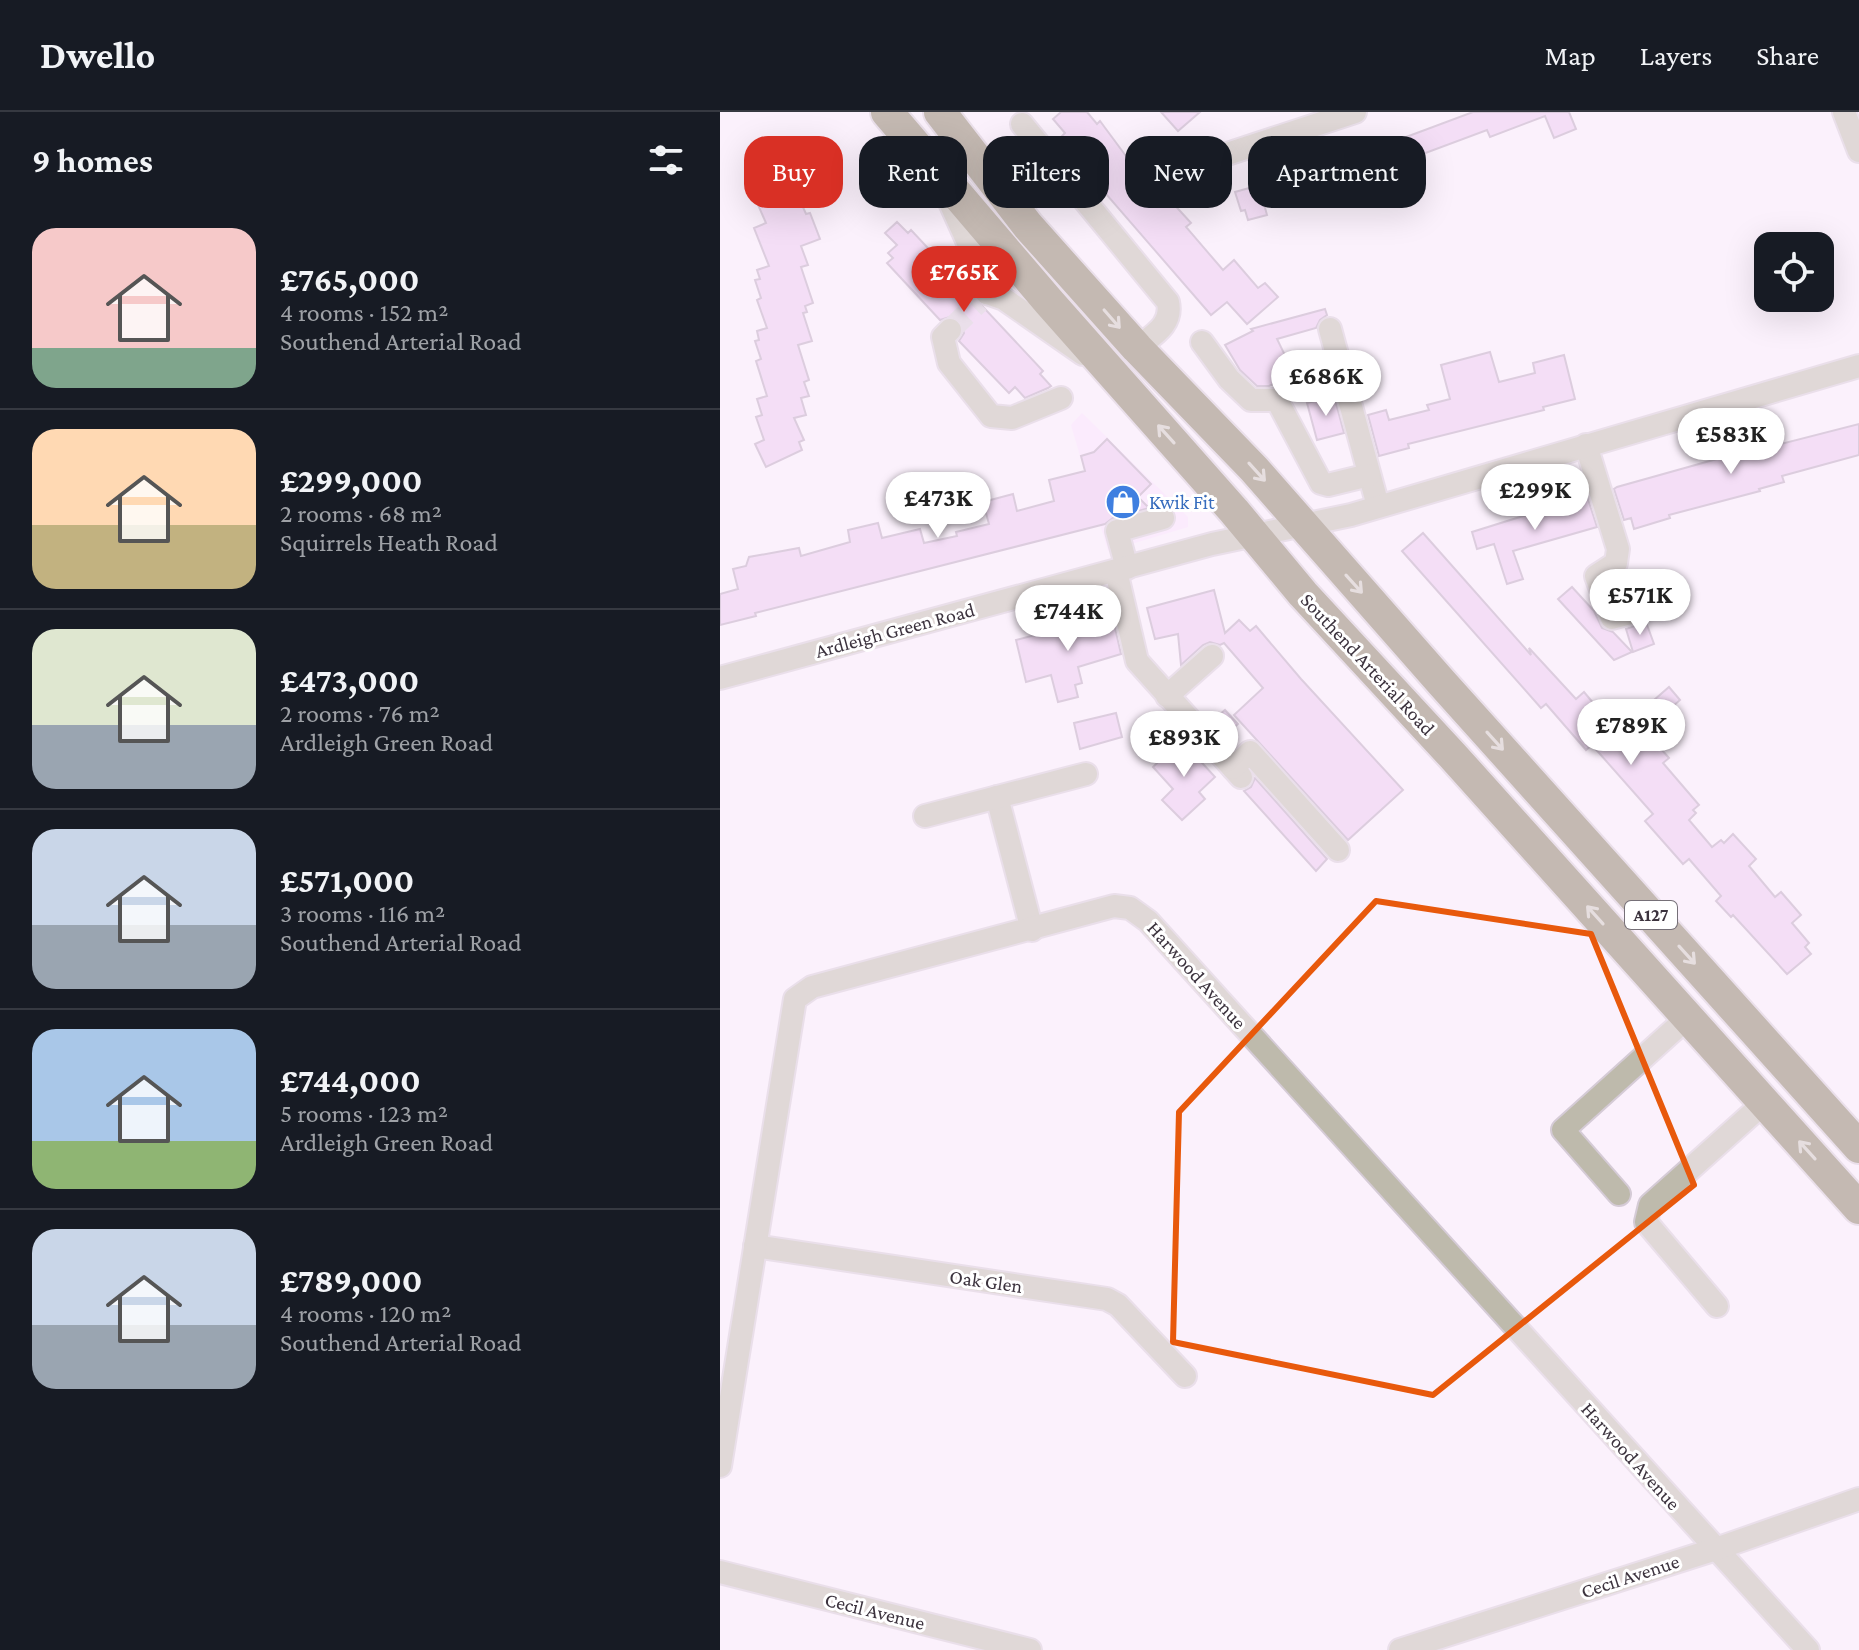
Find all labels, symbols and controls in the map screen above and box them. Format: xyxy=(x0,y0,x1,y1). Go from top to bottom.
text: Dwello xyxy=(40,34,155,76)
text: Map xyxy=(1545,40,1596,71)
text: Layers xyxy=(1640,40,1712,71)
text: Share xyxy=(1756,40,1819,71)
chip: Buy xyxy=(744,136,843,208)
chip: Rent xyxy=(859,136,967,208)
chip: Filters xyxy=(983,136,1109,208)
chip: New xyxy=(1125,136,1232,208)
chip: Apartment xyxy=(1248,136,1426,208)
icon: filters xyxy=(644,138,688,182)
text: 9 homes xyxy=(32,142,153,179)
map controls xyxy=(1754,232,1834,312)
button: locate xyxy=(1754,232,1834,312)
pin: £765K xyxy=(908,246,1020,314)
text: £765K xyxy=(930,257,998,286)
icon: home xyxy=(96,260,192,356)
text: £765,000 xyxy=(280,261,419,298)
text: 4 rooms · 152 m² xyxy=(280,298,448,327)
one-way arrow xyxy=(1103,309,1121,329)
text: Southend Arterial Road xyxy=(280,327,522,356)
pin: £686K xyxy=(1270,350,1382,418)
text: £686K xyxy=(1289,361,1363,390)
pin: £583K xyxy=(1675,408,1787,476)
text: £583K xyxy=(1696,419,1766,448)
one-way arrow xyxy=(1157,424,1175,444)
icon: home xyxy=(96,461,192,557)
text: £299,000 xyxy=(280,462,423,499)
one-way arrow xyxy=(1248,462,1266,482)
pin: £299K xyxy=(1479,464,1591,532)
pin: £473K xyxy=(882,472,994,540)
text: £299K xyxy=(1499,475,1571,504)
text: £473K xyxy=(904,483,972,512)
shop icon: Kwik Fit xyxy=(1104,483,1142,521)
place label: Kwik Fit xyxy=(1149,491,1215,513)
text: 2 rooms · 68 m² xyxy=(280,499,442,528)
text: Squirrels Heath Road xyxy=(280,528,498,557)
pin: £571K xyxy=(1584,569,1696,637)
one-way arrow xyxy=(1345,573,1363,593)
text: £571K xyxy=(1608,580,1672,609)
pin: £744K xyxy=(1012,585,1124,653)
street label: Southend Arterial Road xyxy=(1297,588,1440,740)
text: £744K xyxy=(1033,596,1103,625)
street label: Ardleigh Green Road xyxy=(813,598,978,663)
icon: home xyxy=(96,661,192,757)
text: £473,000 xyxy=(280,662,419,699)
text: 2 rooms · 76 m² xyxy=(280,699,440,728)
pin: £789K xyxy=(1575,699,1687,767)
text: £789K xyxy=(1595,710,1667,739)
pin: £893K xyxy=(1128,711,1240,779)
text: £893K xyxy=(1148,722,1220,751)
text: Ardleigh Green Road xyxy=(280,728,493,757)
one-way arrow xyxy=(1485,731,1503,751)
icon: home xyxy=(96,861,192,957)
text: £571,000 xyxy=(280,862,414,899)
text: 3 rooms · 116 m² xyxy=(280,899,445,928)
road number: A127 xyxy=(1625,901,1677,929)
one-way arrow xyxy=(1586,906,1604,926)
street label: Harwood Avenue xyxy=(1143,917,1251,1033)
text: Southend Arterial Road xyxy=(280,928,522,957)
one-way arrow xyxy=(1678,945,1696,965)
icon: home xyxy=(96,1061,192,1157)
text: £744,000 xyxy=(280,1062,421,1099)
text: 5 rooms · 123 m² xyxy=(280,1099,448,1128)
text: Ardleigh Green Road xyxy=(280,1128,493,1157)
one-way arrow xyxy=(1798,1141,1816,1161)
icon: home xyxy=(96,1261,192,1357)
text: £789,000 xyxy=(280,1262,422,1299)
street label: Oak Glen xyxy=(948,1265,1024,1297)
text: 4 rooms · 120 m² xyxy=(280,1299,451,1328)
text: Southend Arterial Road xyxy=(280,1328,522,1357)
street label: Harwood Avenue xyxy=(1577,1398,1685,1514)
street label: Cecil Avenue xyxy=(1578,1550,1682,1602)
street label: Cecil Avenue xyxy=(823,1588,927,1634)

